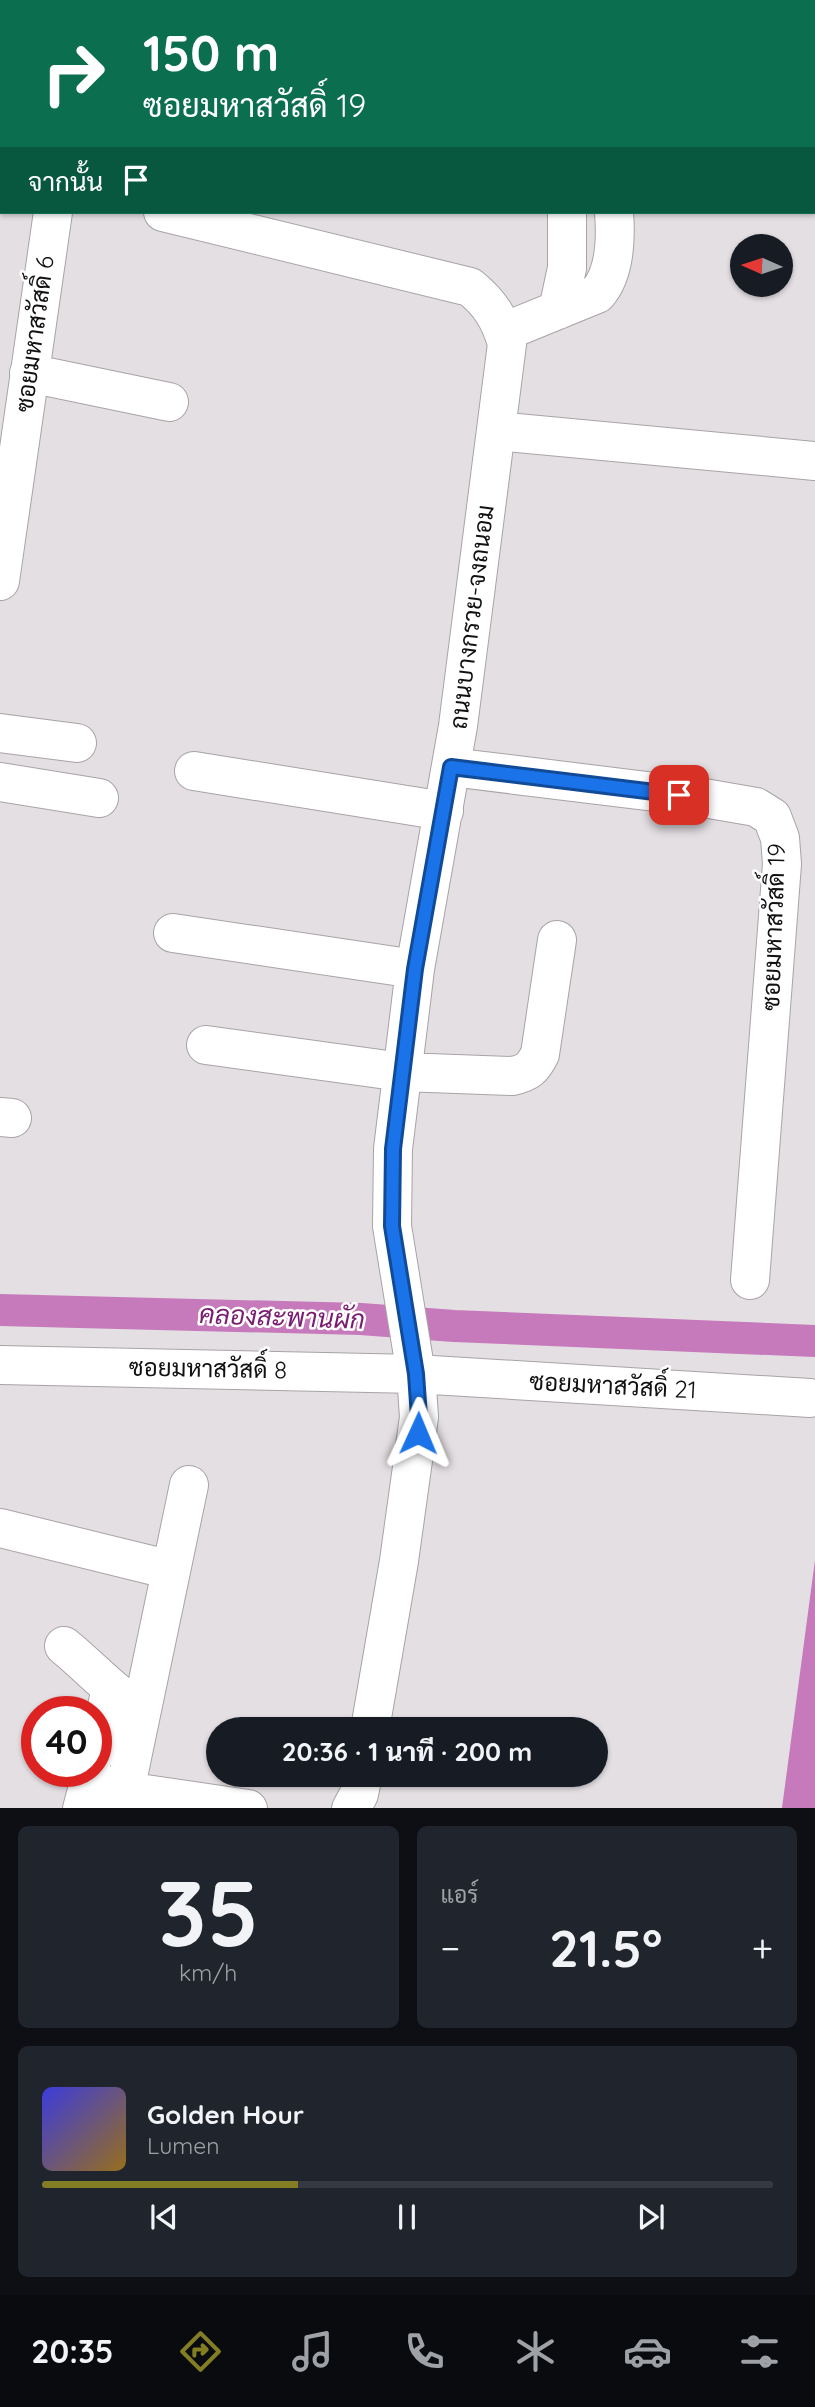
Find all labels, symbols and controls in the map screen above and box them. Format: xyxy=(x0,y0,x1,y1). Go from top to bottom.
text: 150 m xyxy=(143,22,279,83)
icon: right xyxy=(28,28,119,119)
text: ซอยมหาสวัสดิ์ 19 xyxy=(143,85,366,125)
icon: arrive xyxy=(117,161,155,199)
text: จากนั้น xyxy=(28,165,103,198)
north arrow xyxy=(730,234,793,298)
map controls xyxy=(730,234,793,297)
street label: ซอยมหาสวัสดิ์ 6 xyxy=(2,253,60,414)
street label: ถนนบางกรวย-จงถนอม xyxy=(442,503,500,731)
pin xyxy=(649,765,709,825)
icon: arrive xyxy=(660,776,698,814)
street label: ซอยมหาสวัสดิ์ 19 xyxy=(749,843,791,1011)
water label: คลองสะพานผัก xyxy=(199,1297,365,1336)
street label: ซอยมหาสวัสดิ์ 8 xyxy=(129,1346,287,1384)
street label: ซอยมหาสวัสดิ์ 21 xyxy=(529,1360,698,1404)
position arrow xyxy=(381,1396,455,1470)
speed limit sign: 40 xyxy=(21,1696,112,1787)
text: 20:36 · 1 นาที · 200 m xyxy=(282,1735,532,1768)
text: 35 xyxy=(158,1855,259,1969)
text: แอร์ xyxy=(441,1880,478,1909)
text: 21.5° xyxy=(549,1915,662,1980)
text: − xyxy=(441,1924,460,1972)
text: + xyxy=(752,1924,773,1972)
text: km/h xyxy=(179,1958,237,1987)
text: Golden Hour xyxy=(147,2098,304,2131)
text: Lumen xyxy=(147,2131,220,2160)
icon: previous xyxy=(145,2198,183,2236)
icon: pause xyxy=(388,2198,426,2236)
icon: next xyxy=(632,2198,670,2236)
icon: directions xyxy=(176,2327,225,2376)
icon: music xyxy=(288,2327,337,2376)
icon: phone xyxy=(400,2327,449,2376)
icon: climate xyxy=(511,2327,560,2376)
icon: car xyxy=(623,2327,672,2376)
icon: filters xyxy=(735,2327,784,2376)
text: 20:35 xyxy=(31,2331,114,2371)

